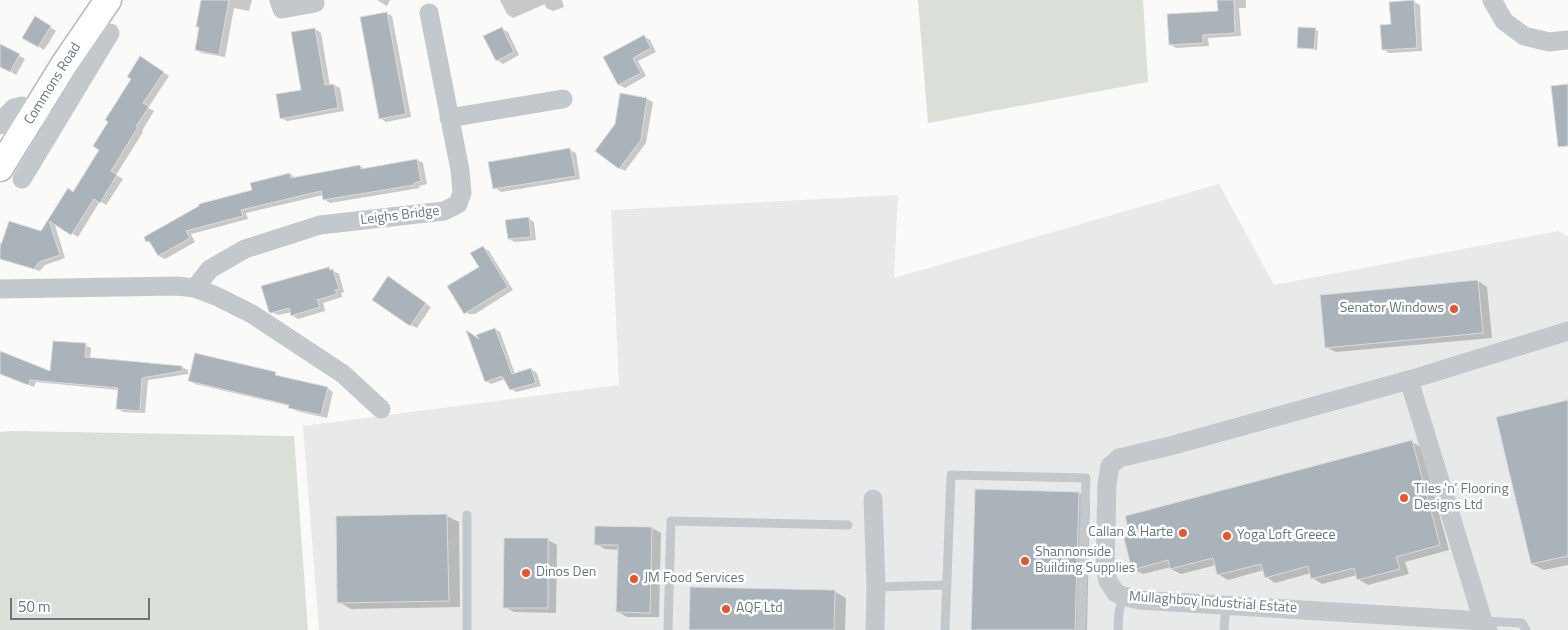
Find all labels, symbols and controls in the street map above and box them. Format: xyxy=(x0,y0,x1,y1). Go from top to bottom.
street label: Commons Road xyxy=(21,40,85,128)
street label: Leighs Bridge xyxy=(360,203,440,229)
place label: Senator Windows xyxy=(1340,301,1444,317)
marker: Senator Windows xyxy=(1448,303,1460,315)
place label: Tiles 'n' Flooring Designs Ltd xyxy=(1414,482,1509,514)
marker: Tiles 'n' Flooring Designs Ltd xyxy=(1398,492,1410,504)
place label: Callan & Harte xyxy=(1088,525,1173,541)
marker: Callan & Harte xyxy=(1177,527,1189,539)
place label: Yoga Loft Greece xyxy=(1237,528,1335,544)
marker: Yoga Loft Greece xyxy=(1221,530,1233,542)
place label: Shannonside Building Supplies xyxy=(1035,545,1135,578)
marker: Shannonside Building Supplies xyxy=(1019,555,1031,567)
place label: Dinos Den xyxy=(536,565,596,581)
marker: Dinos Den xyxy=(520,567,532,579)
place label: JM Food Services xyxy=(644,571,744,587)
marker: JM Food Services xyxy=(628,573,640,585)
scale bar xyxy=(12,588,152,620)
street label: Mullaghboy Industrial Estate xyxy=(1128,589,1298,617)
text: 50 m xyxy=(18,595,51,618)
place label: AQF Ltd xyxy=(736,601,783,617)
marker: AQF Ltd xyxy=(720,603,732,615)

